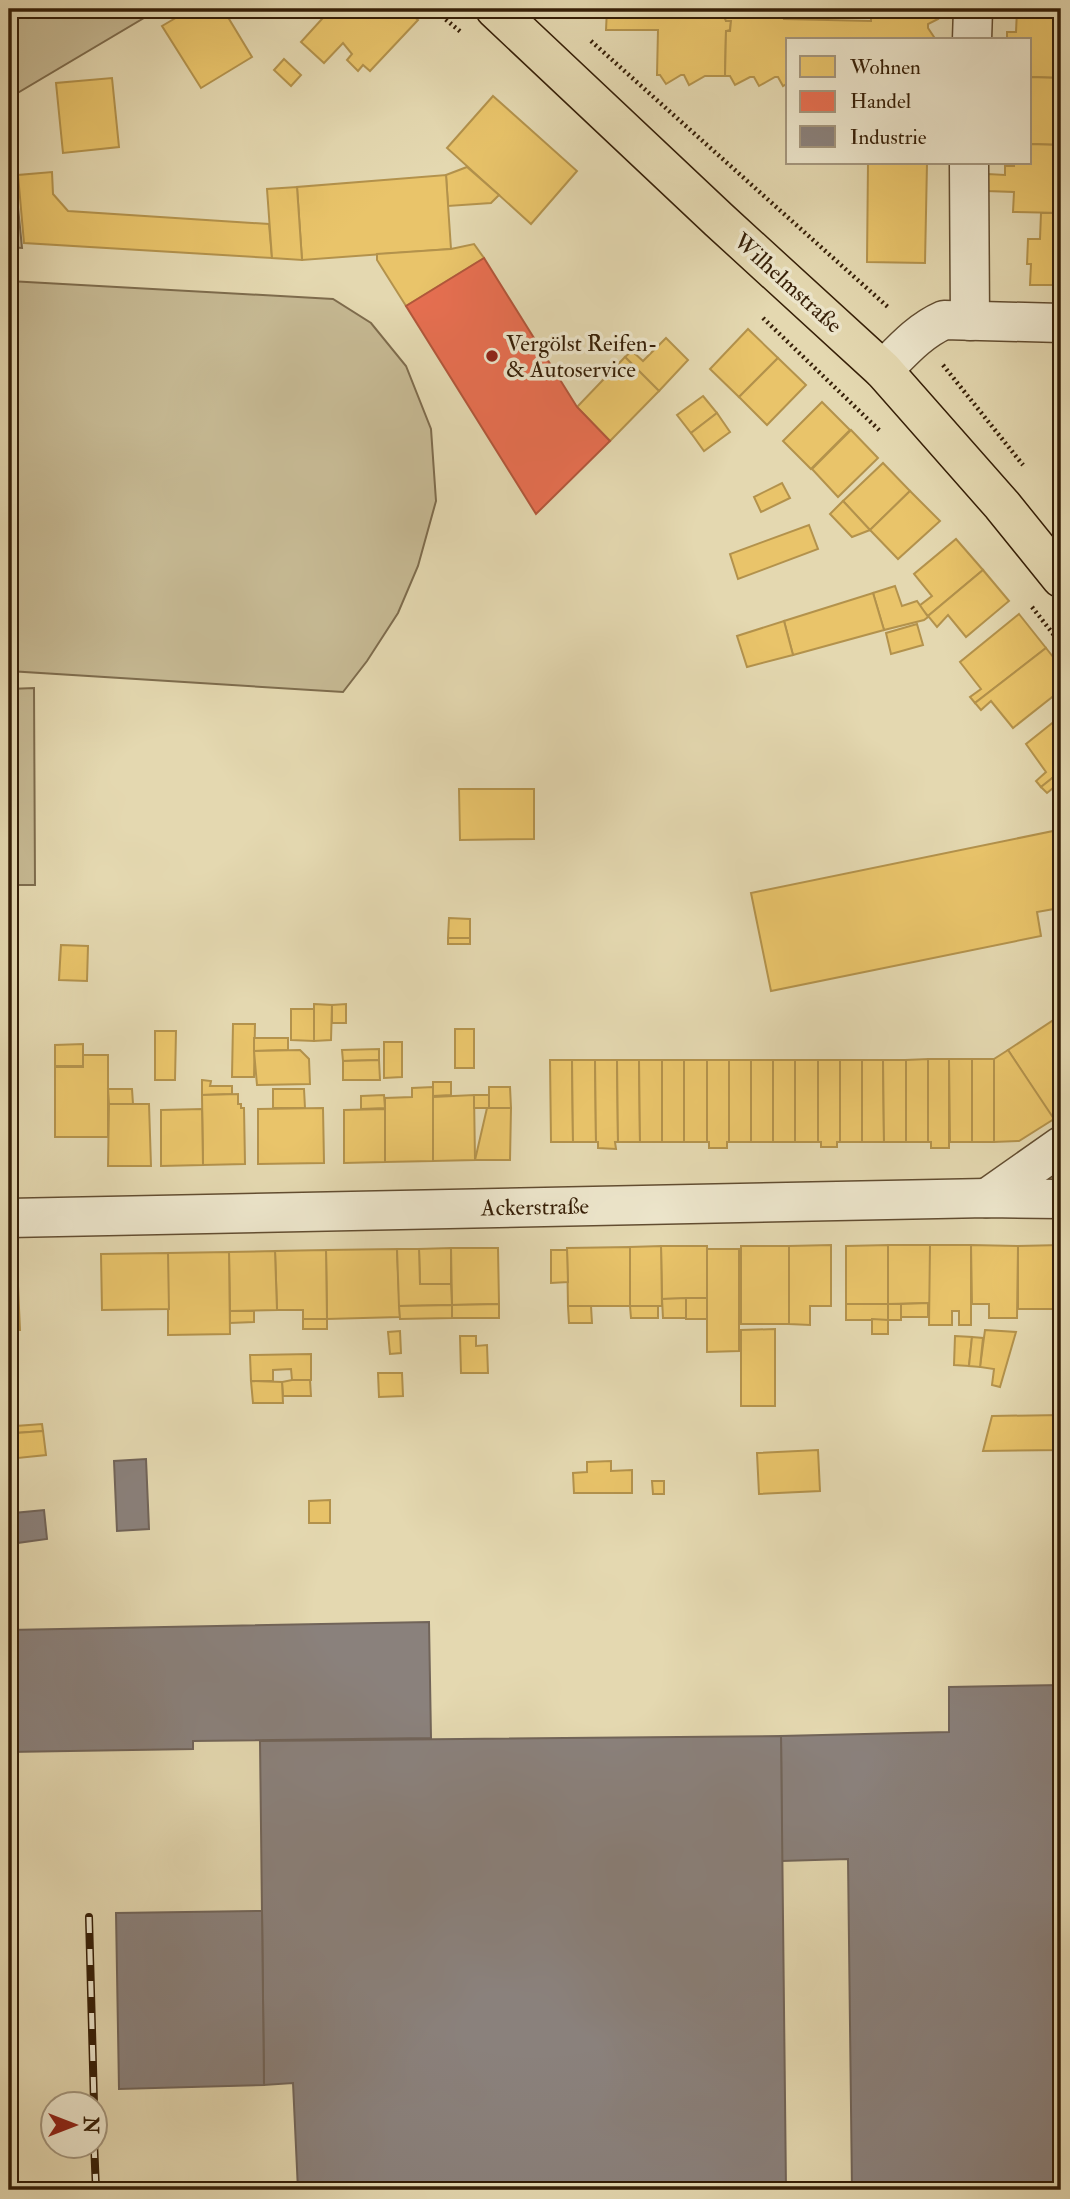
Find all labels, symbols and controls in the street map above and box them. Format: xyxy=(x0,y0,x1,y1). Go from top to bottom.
legend xyxy=(786,38,1032,164)
text: Wohnen xyxy=(849,54,921,81)
text: Handel xyxy=(850,88,912,115)
text: Industrie xyxy=(850,124,927,151)
street label: Wilhelmstraße xyxy=(727,226,849,340)
place label: Vergölst Reifen- & Autoservice xyxy=(506,329,657,384)
marker: Vergölst Reifen- & Autoservice xyxy=(484,348,500,364)
street label: Ackerstraße xyxy=(480,1192,590,1222)
north arrow xyxy=(38,2090,108,2160)
text: N xyxy=(78,2115,102,2134)

